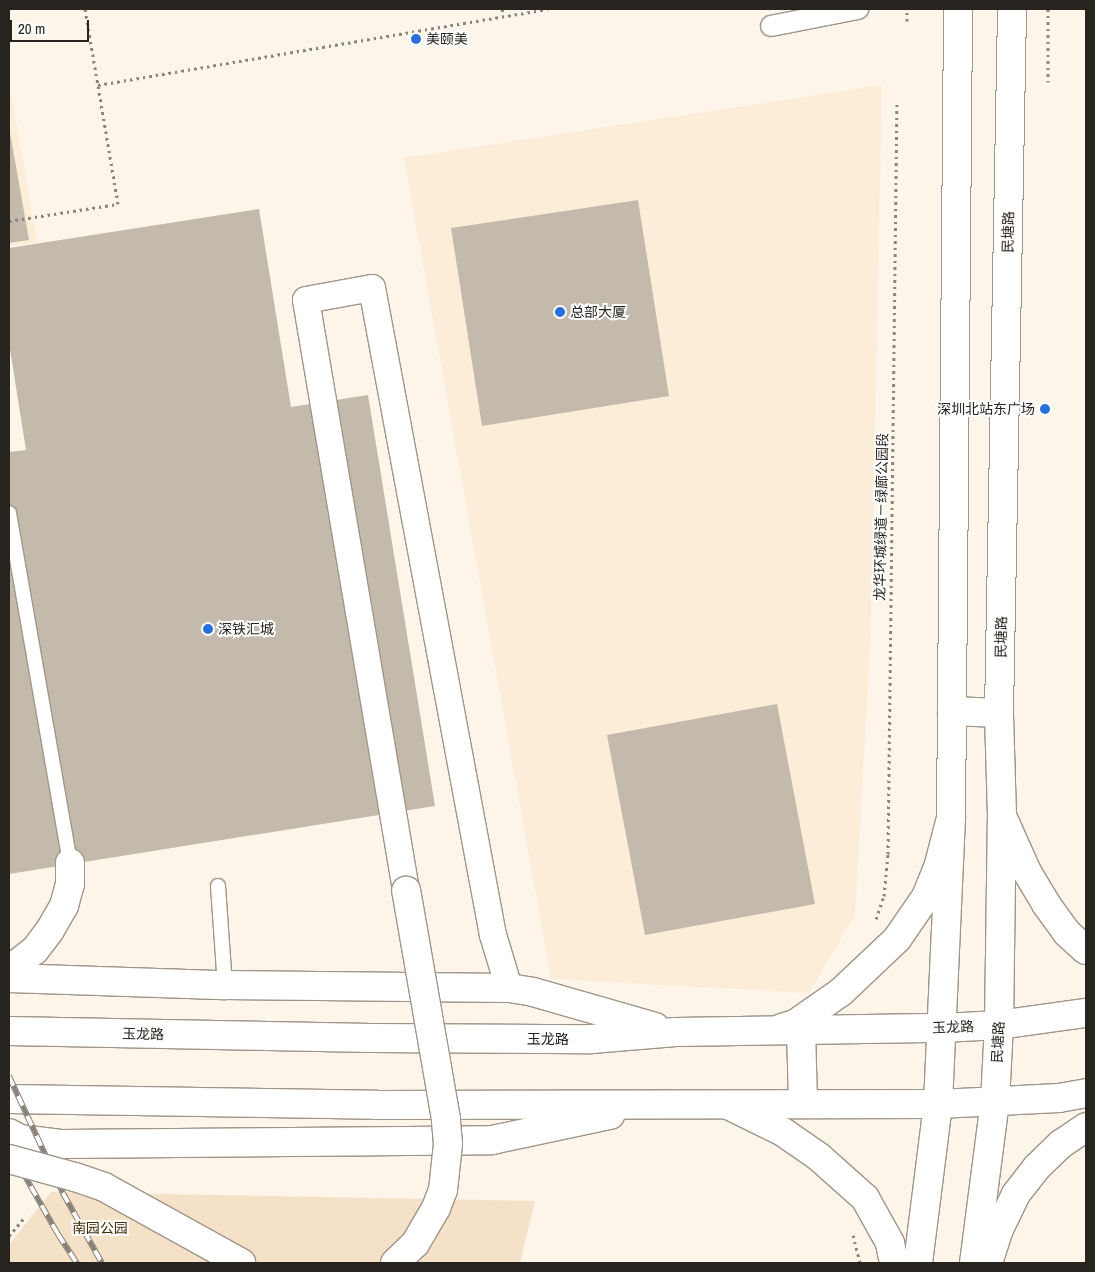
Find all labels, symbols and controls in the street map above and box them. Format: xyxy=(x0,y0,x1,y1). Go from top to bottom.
scale bar xyxy=(12,10,91,42)
text: 20 m xyxy=(18,18,45,39)
place label: 美颐美 xyxy=(426,31,468,47)
marker: 美颐美 xyxy=(410,33,422,45)
street label: 民塘路 xyxy=(999,211,1017,253)
place label: 总部大厦 xyxy=(570,304,626,320)
marker: 总部大厦 xyxy=(554,306,566,318)
place label: 深圳北站东广场 xyxy=(937,401,1035,417)
marker: 深圳北站东广场 xyxy=(1039,403,1051,415)
street label: 龙华环城绿道－绿廊公园段 xyxy=(871,433,891,601)
street label: 民塘路 xyxy=(992,616,1010,658)
place label: 深铁汇城 xyxy=(218,621,274,637)
marker: 深铁汇城 xyxy=(202,623,214,635)
street label: 玉龙路 xyxy=(932,1018,974,1036)
street label: 民塘路 xyxy=(989,1021,1007,1063)
street label: 玉龙路 xyxy=(122,1025,164,1043)
street label: 玉龙路 xyxy=(527,1031,569,1047)
park label: 南园公园 xyxy=(72,1220,128,1236)

